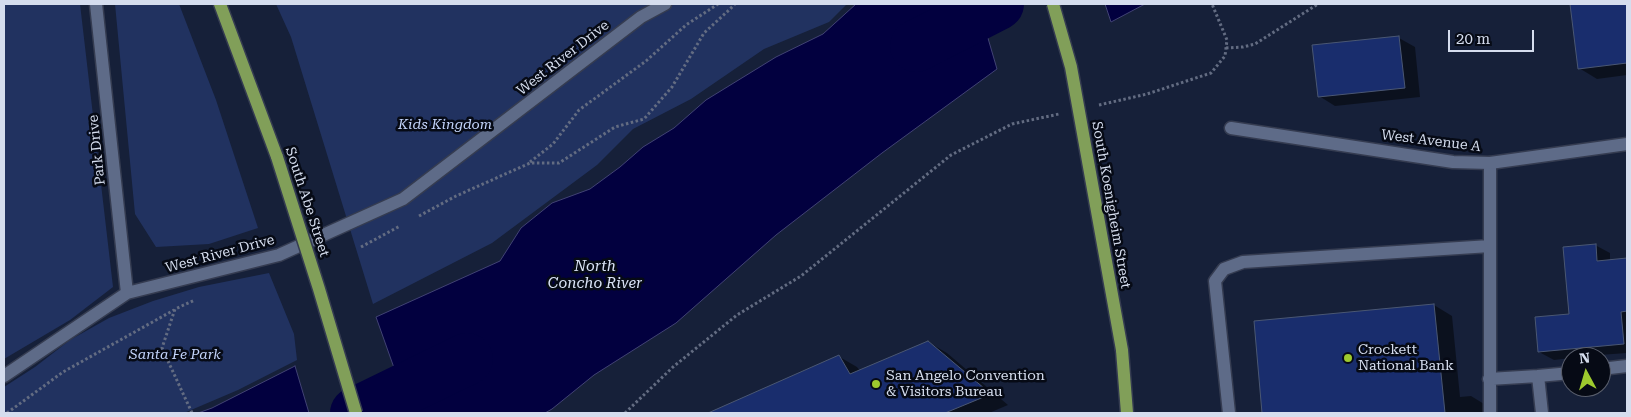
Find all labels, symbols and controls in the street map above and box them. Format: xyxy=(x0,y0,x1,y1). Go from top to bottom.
street label: West River Drive xyxy=(514,17,612,99)
scale bar xyxy=(1451,20,1537,52)
text: 20 m xyxy=(1456,30,1490,48)
street label: Park Drive xyxy=(85,114,109,186)
park label: Kids Kingdom xyxy=(398,117,492,133)
street label: South Koenigheim Street xyxy=(1088,120,1134,290)
street label: West Avenue A xyxy=(1380,127,1482,155)
street label: South Abe Street xyxy=(281,145,333,259)
street label: West River Drive xyxy=(164,231,276,277)
water label: North Concho River xyxy=(548,258,642,293)
place label: Crockett National Bank xyxy=(1358,342,1454,374)
park label: Santa Fe Park xyxy=(129,347,221,363)
north arrow xyxy=(1561,347,1611,397)
text: N xyxy=(1578,350,1591,367)
marker: Crockett National Bank xyxy=(1342,352,1354,364)
place label: San Angelo Convention & Visitors Bureau xyxy=(886,368,1045,401)
marker: San Angelo Convention & Visitors Bureau xyxy=(870,378,882,390)

